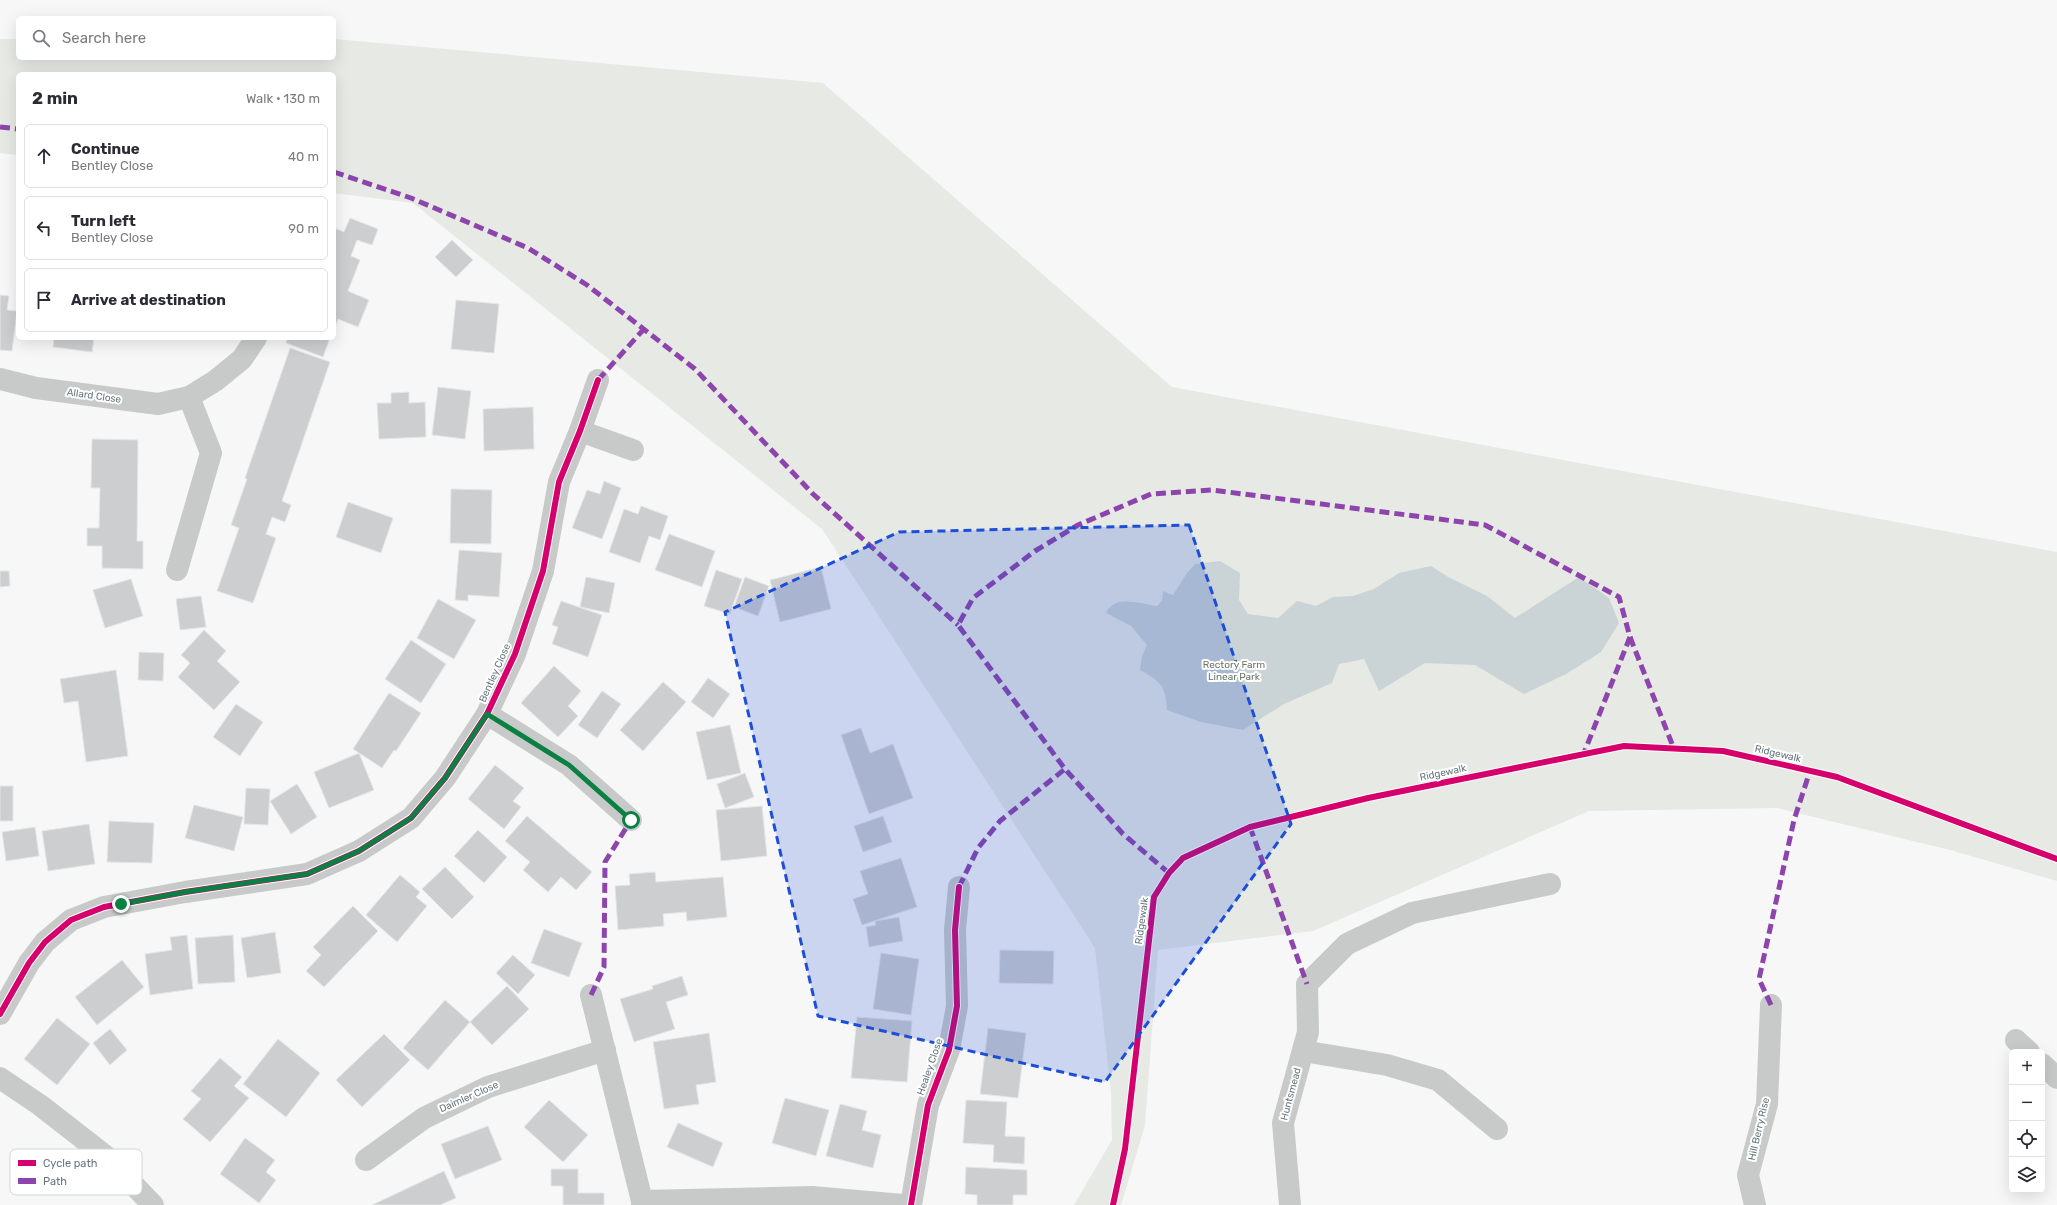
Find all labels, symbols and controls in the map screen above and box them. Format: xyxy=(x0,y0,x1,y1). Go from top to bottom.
search box xyxy=(16,16,336,60)
icon: search xyxy=(30,27,52,49)
text: Search here xyxy=(62,29,146,47)
text: 2 min xyxy=(32,88,78,108)
text: Walk · 130 m xyxy=(246,91,320,106)
text: Continue xyxy=(71,140,140,158)
icon: ahead xyxy=(33,145,55,167)
text: 40 m xyxy=(288,149,319,164)
text: Bentley Close xyxy=(71,158,153,173)
text: Turn left xyxy=(71,212,136,230)
icon: left xyxy=(33,217,55,239)
text: 90 m xyxy=(288,221,319,236)
text: Bentley Close xyxy=(71,230,153,245)
icon: arrive xyxy=(33,289,55,311)
text: Arrive at destination xyxy=(71,291,226,309)
street label: Allard Close xyxy=(66,386,122,406)
street label: Bentley Close xyxy=(477,641,514,704)
park label: Rectory Farm Linear Park xyxy=(1203,659,1265,683)
street label: Ridgewalk xyxy=(1754,743,1803,765)
street label: Ridgewalk xyxy=(1419,762,1468,784)
route start xyxy=(622,811,640,829)
route end xyxy=(112,895,130,913)
street label: Ridgewalk xyxy=(1133,896,1151,945)
street label: Healey Close xyxy=(915,1037,945,1097)
map controls xyxy=(2009,1049,2045,1193)
button: + xyxy=(2009,1049,2045,1085)
street label: Huntsmead xyxy=(1278,1066,1304,1122)
street label: Daimler Close xyxy=(438,1078,501,1115)
button: − xyxy=(2009,1085,2045,1121)
street label: Hill Berry Rise xyxy=(1746,1096,1772,1162)
button: locate xyxy=(2009,1121,2045,1157)
legend xyxy=(10,1149,142,1195)
text: Cycle path xyxy=(43,1157,97,1170)
button: layers xyxy=(2009,1157,2045,1193)
text: Path xyxy=(43,1175,67,1188)

